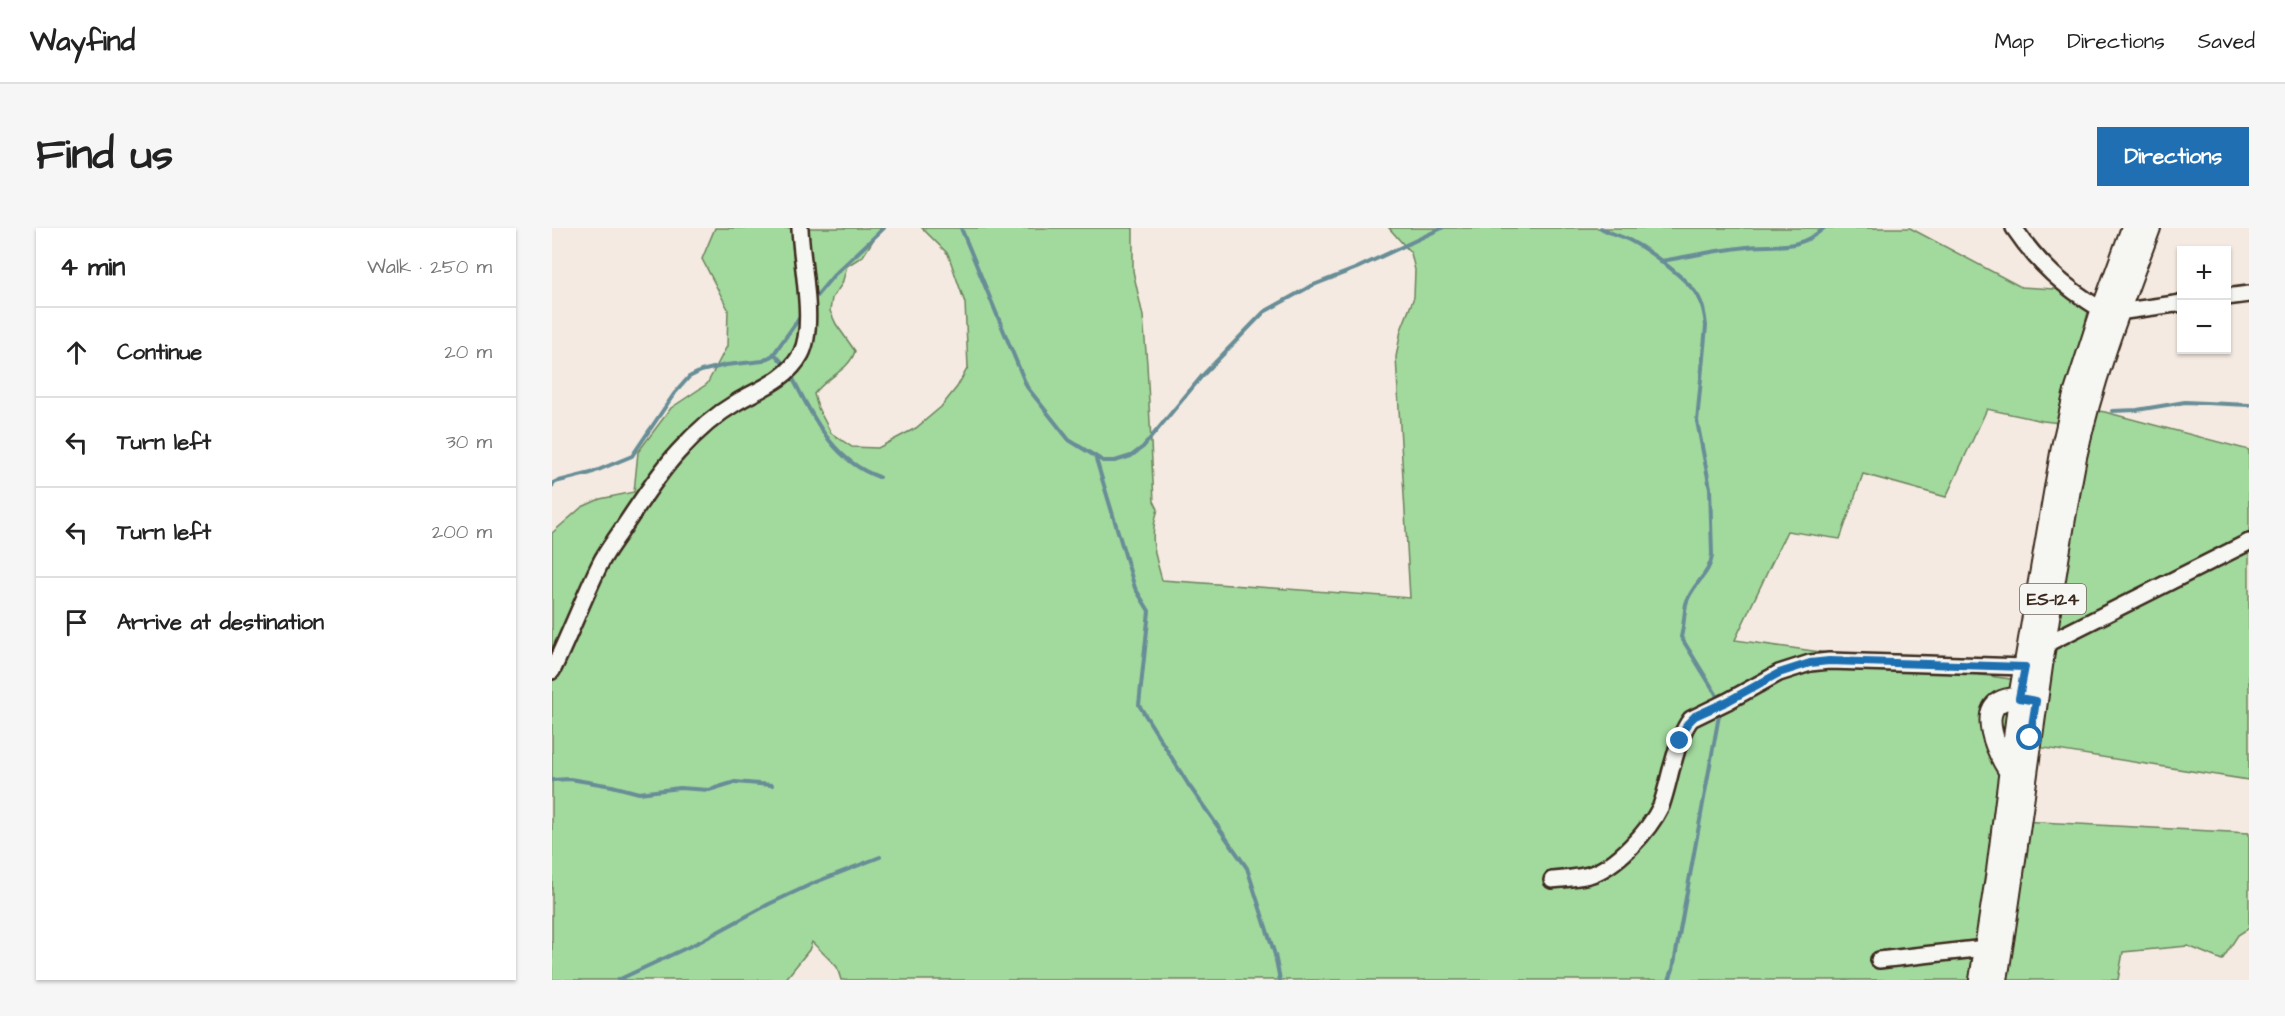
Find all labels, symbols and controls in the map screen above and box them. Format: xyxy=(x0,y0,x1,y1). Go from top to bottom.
text: Wayfind xyxy=(30,22,135,61)
text: Map xyxy=(1994,27,2034,56)
text: Directions xyxy=(2067,27,2165,56)
text: Saved xyxy=(2198,27,2255,56)
text: Find us xyxy=(36,127,173,185)
button: Directions xyxy=(2097,127,2249,186)
map controls xyxy=(2177,246,2231,354)
button: + xyxy=(2177,246,2231,300)
text: 4 min xyxy=(60,249,125,285)
text: Walk · 250 m xyxy=(367,253,492,281)
button: − xyxy=(2177,300,2231,354)
icon: ahead xyxy=(60,336,93,369)
text: Continue xyxy=(117,337,202,368)
text: 20 m xyxy=(444,338,492,366)
icon: left xyxy=(60,426,93,459)
text: Turn left xyxy=(117,427,211,458)
text: 30 m xyxy=(446,428,492,456)
icon: left xyxy=(60,516,93,549)
text: Turn left xyxy=(117,517,211,548)
text: 200 m xyxy=(432,518,492,546)
road number: ES-124 xyxy=(2020,584,2086,614)
icon: arrive xyxy=(60,606,93,639)
text: Arrive at destination xyxy=(117,607,324,638)
route start xyxy=(2016,724,2042,750)
route end xyxy=(1666,727,1692,753)

